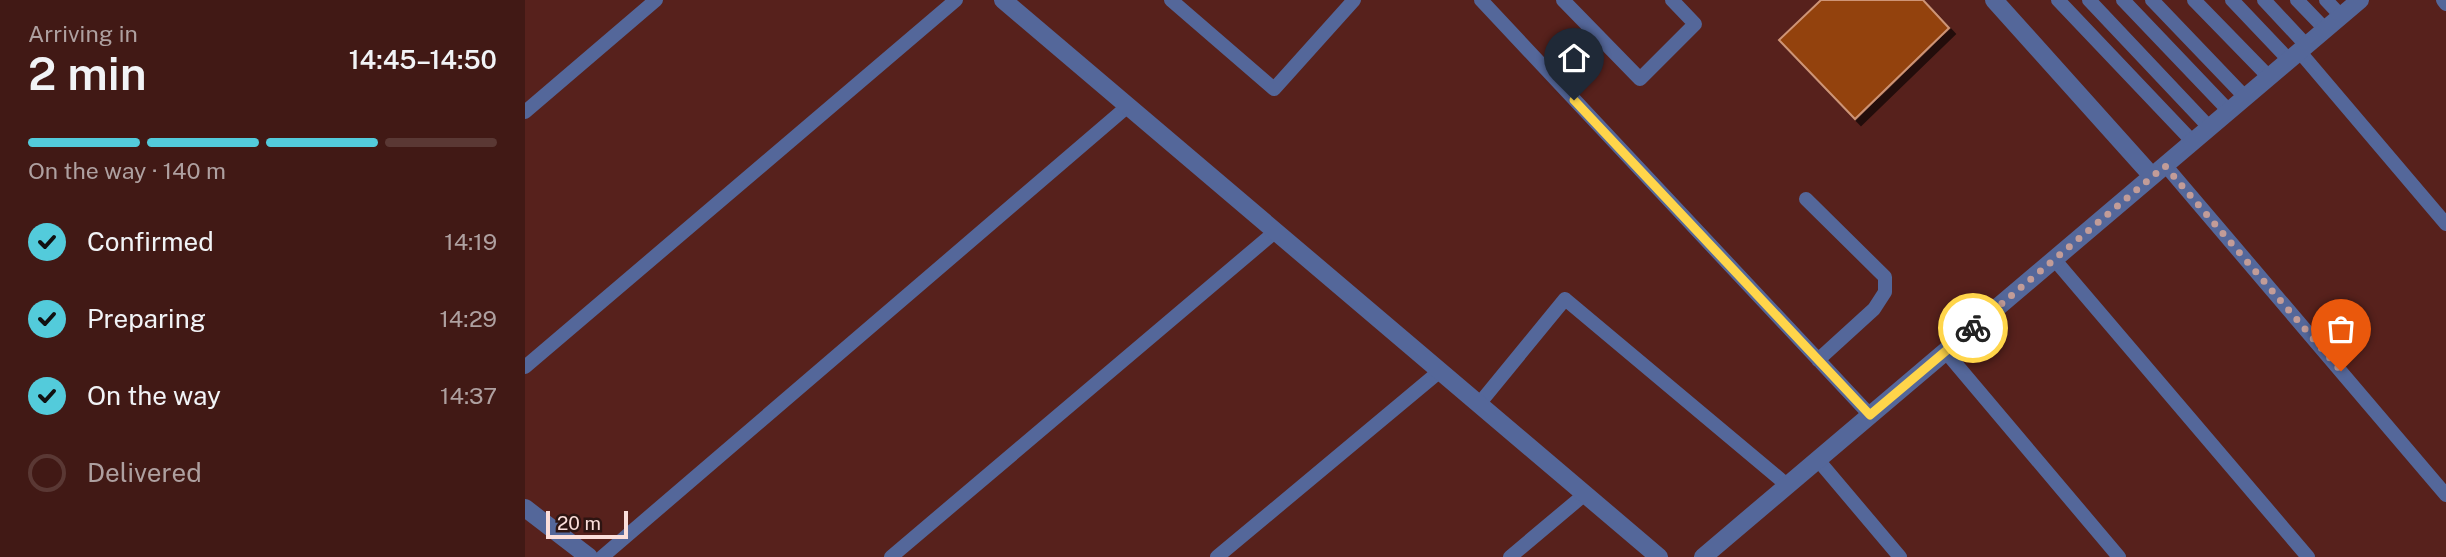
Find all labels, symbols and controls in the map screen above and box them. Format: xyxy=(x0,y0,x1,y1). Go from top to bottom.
text: Arriving in xyxy=(28,20,138,47)
pin xyxy=(1544,28,1604,100)
icon: home xyxy=(1555,39,1593,77)
text: 14:45–14:50 xyxy=(349,44,497,75)
text: 2 min xyxy=(28,46,147,100)
text: On the way · 140 m xyxy=(28,157,226,184)
icon: check xyxy=(28,223,66,261)
text: Confirmed xyxy=(87,226,214,257)
text: 14:19 xyxy=(444,228,497,255)
courier xyxy=(1938,293,2008,363)
pin xyxy=(2311,299,2371,371)
icon: check xyxy=(28,300,66,338)
text: Preparing xyxy=(87,303,206,334)
text: 14:29 xyxy=(439,305,497,332)
icon: bike xyxy=(1954,309,1992,347)
icon: bag xyxy=(2322,310,2360,348)
icon: check xyxy=(28,377,66,415)
text: On the way xyxy=(87,380,221,411)
text: 14:37 xyxy=(440,382,497,409)
text: Delivered xyxy=(87,457,202,488)
scale bar xyxy=(546,508,628,540)
text: 20 m xyxy=(557,512,601,534)

